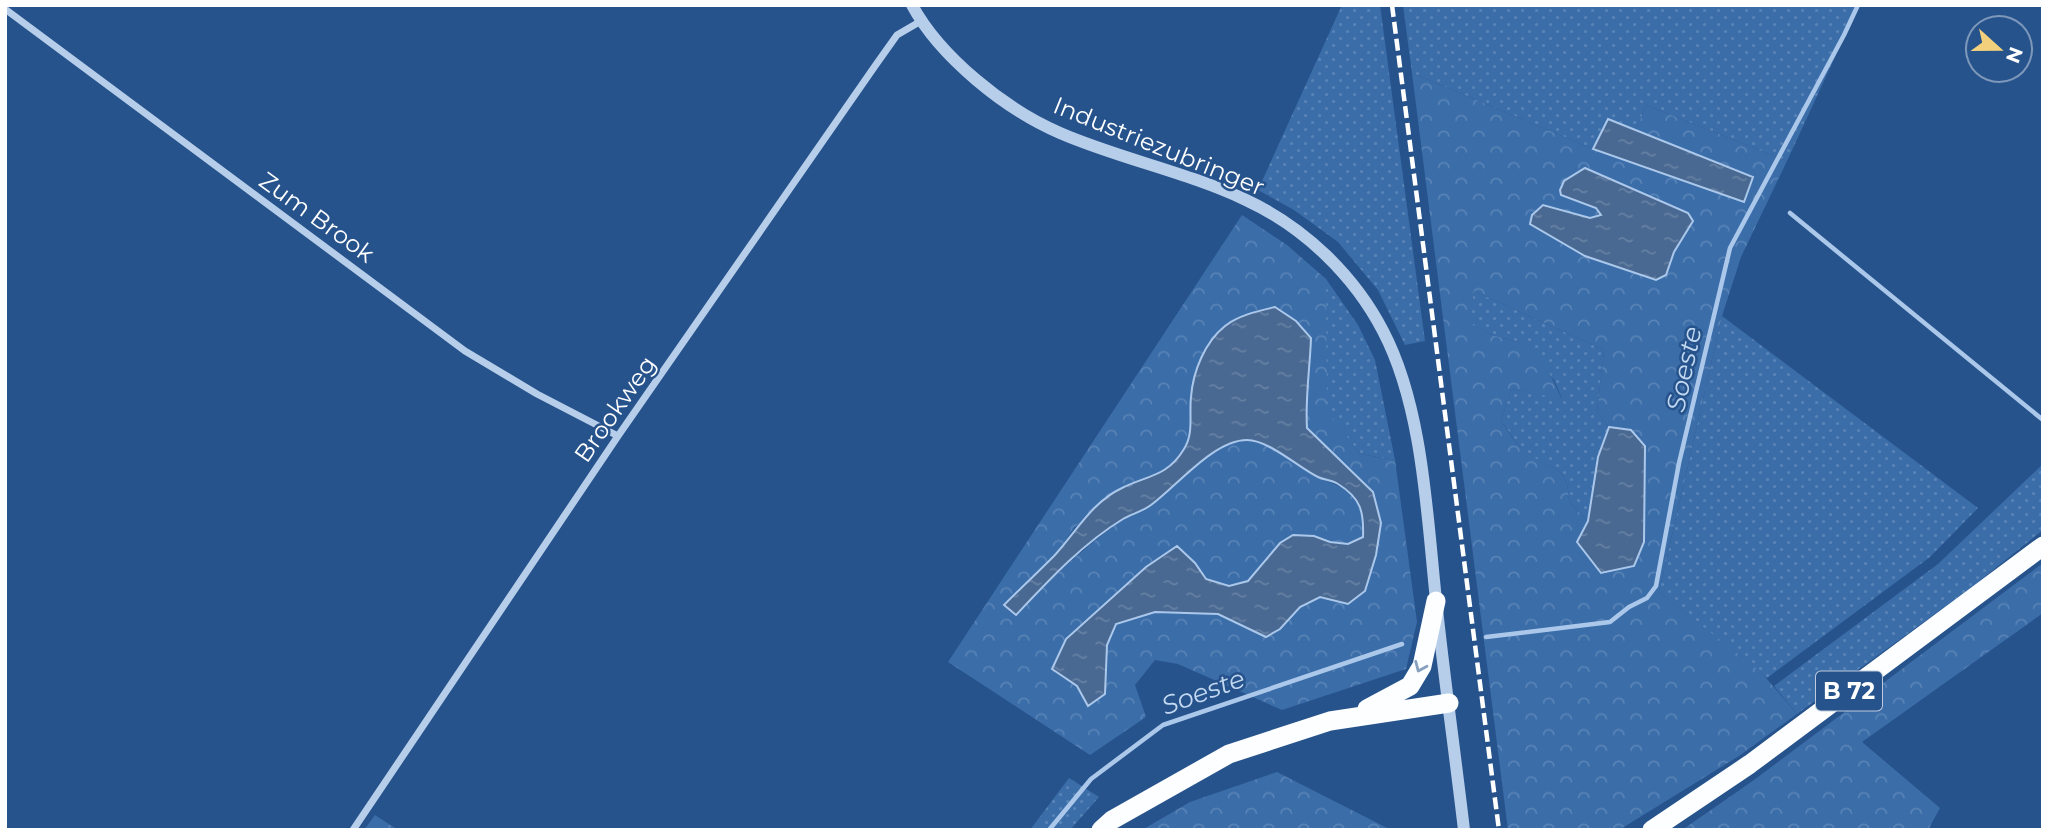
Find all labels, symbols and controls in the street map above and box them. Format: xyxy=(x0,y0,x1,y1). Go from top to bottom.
north arrow xyxy=(1964,14,2034,84)
text: N xyxy=(2001,44,2028,66)
street label: Industriezubringer xyxy=(1049,90,1269,202)
street label: Zum Brook xyxy=(254,166,381,269)
water label: Soeste xyxy=(1659,323,1709,415)
street label: Brookweg xyxy=(568,350,662,468)
one-way arrow xyxy=(1414,660,1428,672)
water label: Soeste xyxy=(1157,662,1249,722)
road number: B 72 xyxy=(1816,671,1882,710)

